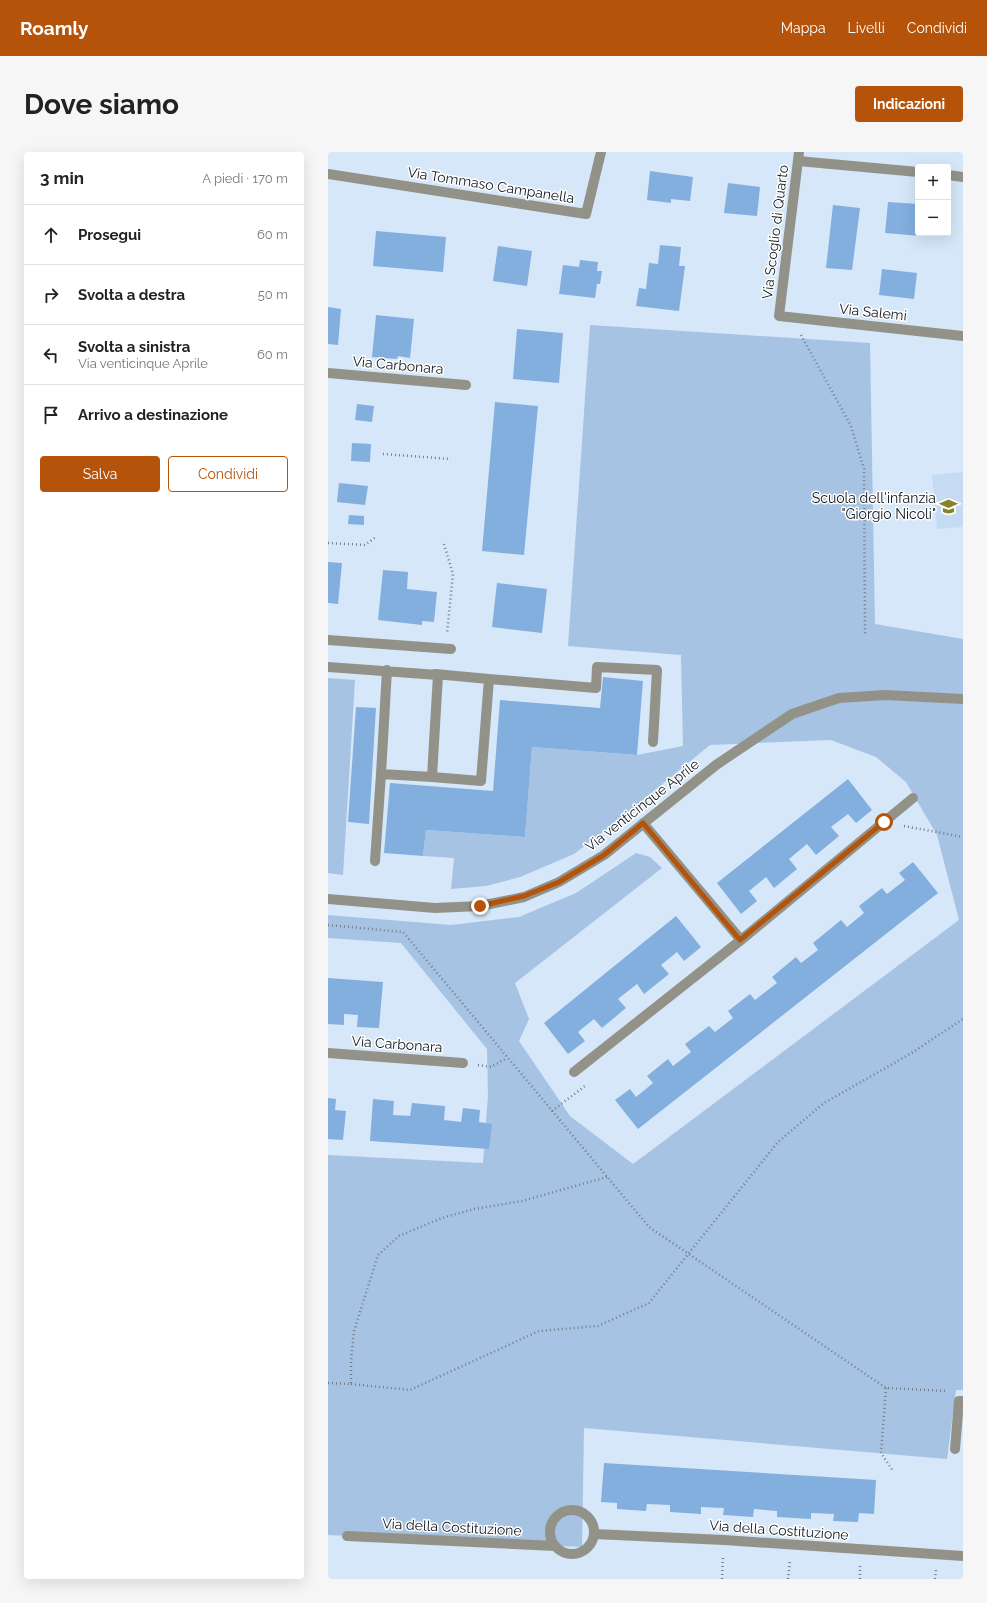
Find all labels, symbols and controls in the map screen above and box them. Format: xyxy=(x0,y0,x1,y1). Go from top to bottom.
text: Roamly xyxy=(20,17,88,39)
text: Mappa xyxy=(781,20,826,36)
text: Livelli xyxy=(848,20,885,36)
text: Condividi xyxy=(907,20,967,36)
button: Indicazioni xyxy=(855,86,963,122)
text: Dove siamo xyxy=(24,88,179,121)
street label: Via Tommaso Campanella xyxy=(406,164,576,206)
street label: Via Scoglio di Quarto xyxy=(759,164,791,300)
map controls xyxy=(915,164,951,236)
button: + xyxy=(915,164,951,200)
text: 3 min xyxy=(40,168,84,188)
text: A piedi · 170 m xyxy=(202,171,288,186)
button: − xyxy=(915,200,951,236)
icon: ahead xyxy=(40,224,62,246)
text: Prosegui xyxy=(78,226,141,244)
text: 60 m xyxy=(257,227,288,242)
icon: right xyxy=(40,284,62,306)
text: Svolta a destra xyxy=(78,286,185,304)
text: 50 m xyxy=(258,287,288,302)
street label: Via Salemi xyxy=(838,300,908,324)
text: Svolta a sinistra xyxy=(78,338,190,356)
icon: left xyxy=(40,344,62,366)
text: 60 m xyxy=(257,347,288,362)
street label: Via Carbonara xyxy=(352,353,444,377)
text: Via venticinque Aprile xyxy=(78,356,208,371)
icon: arrive xyxy=(40,404,62,426)
text: Arrivo a destinazione xyxy=(78,406,228,424)
button: Salva xyxy=(40,456,160,492)
button: Condividi xyxy=(168,456,288,492)
place label: Scuola dell'infanzia "Giorgio Nicoli" xyxy=(812,490,936,522)
school or university icon: Scuola dell'infanzia "Giorgio Nicoli" xyxy=(939,496,959,516)
street label: Via venticinque Aprile xyxy=(582,756,702,854)
route start xyxy=(875,813,893,831)
route end xyxy=(471,897,489,915)
street label: Via Carbonara xyxy=(351,1033,443,1055)
street label: Via della Costituzione xyxy=(382,1515,522,1539)
street label: Via della Costituzione xyxy=(709,1517,849,1543)

